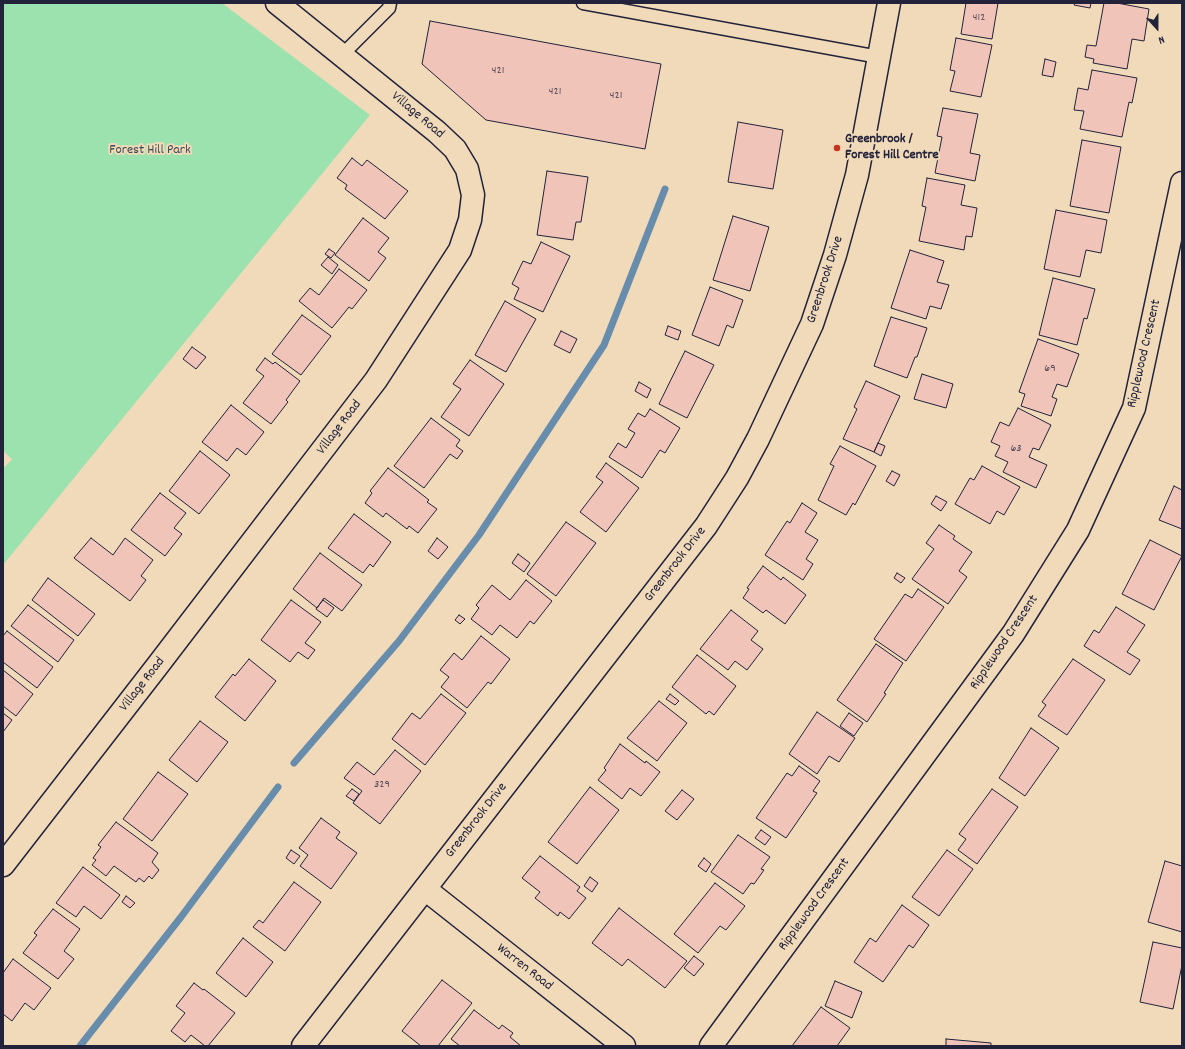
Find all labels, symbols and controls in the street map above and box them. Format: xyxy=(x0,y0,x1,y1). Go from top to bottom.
north arrow xyxy=(1137,8,1177,48)
house number: 412 xyxy=(973,11,985,25)
text: N xyxy=(1156,31,1167,48)
house number: 421 xyxy=(492,64,504,78)
house number: 421 xyxy=(549,85,561,99)
street label: Village Road xyxy=(387,89,447,143)
house number: 421 xyxy=(610,89,622,103)
place label: Greenbrook / Forest Hill Centre xyxy=(845,132,939,164)
park label: Forest Hill Park xyxy=(109,143,191,159)
marker: Greenbrook / Forest Hill Centre xyxy=(832,143,842,153)
street label: Greenbrook Drive xyxy=(804,234,848,326)
street label: Ripplewood Crescent xyxy=(1124,298,1166,410)
house number: 69 xyxy=(1044,362,1056,376)
street label: Village Road xyxy=(314,397,366,459)
house number: 63 xyxy=(1010,442,1022,456)
street label: Greenbrook Drive xyxy=(641,524,711,606)
street label: Ripplewood Crescent xyxy=(967,592,1043,694)
street label: Village Road xyxy=(117,655,169,715)
house number: 329 xyxy=(374,778,390,792)
street label: Greenbrook Drive xyxy=(442,780,512,862)
street label: Ripplewood Crescent xyxy=(776,855,854,955)
street label: Warren Road xyxy=(492,941,556,995)

